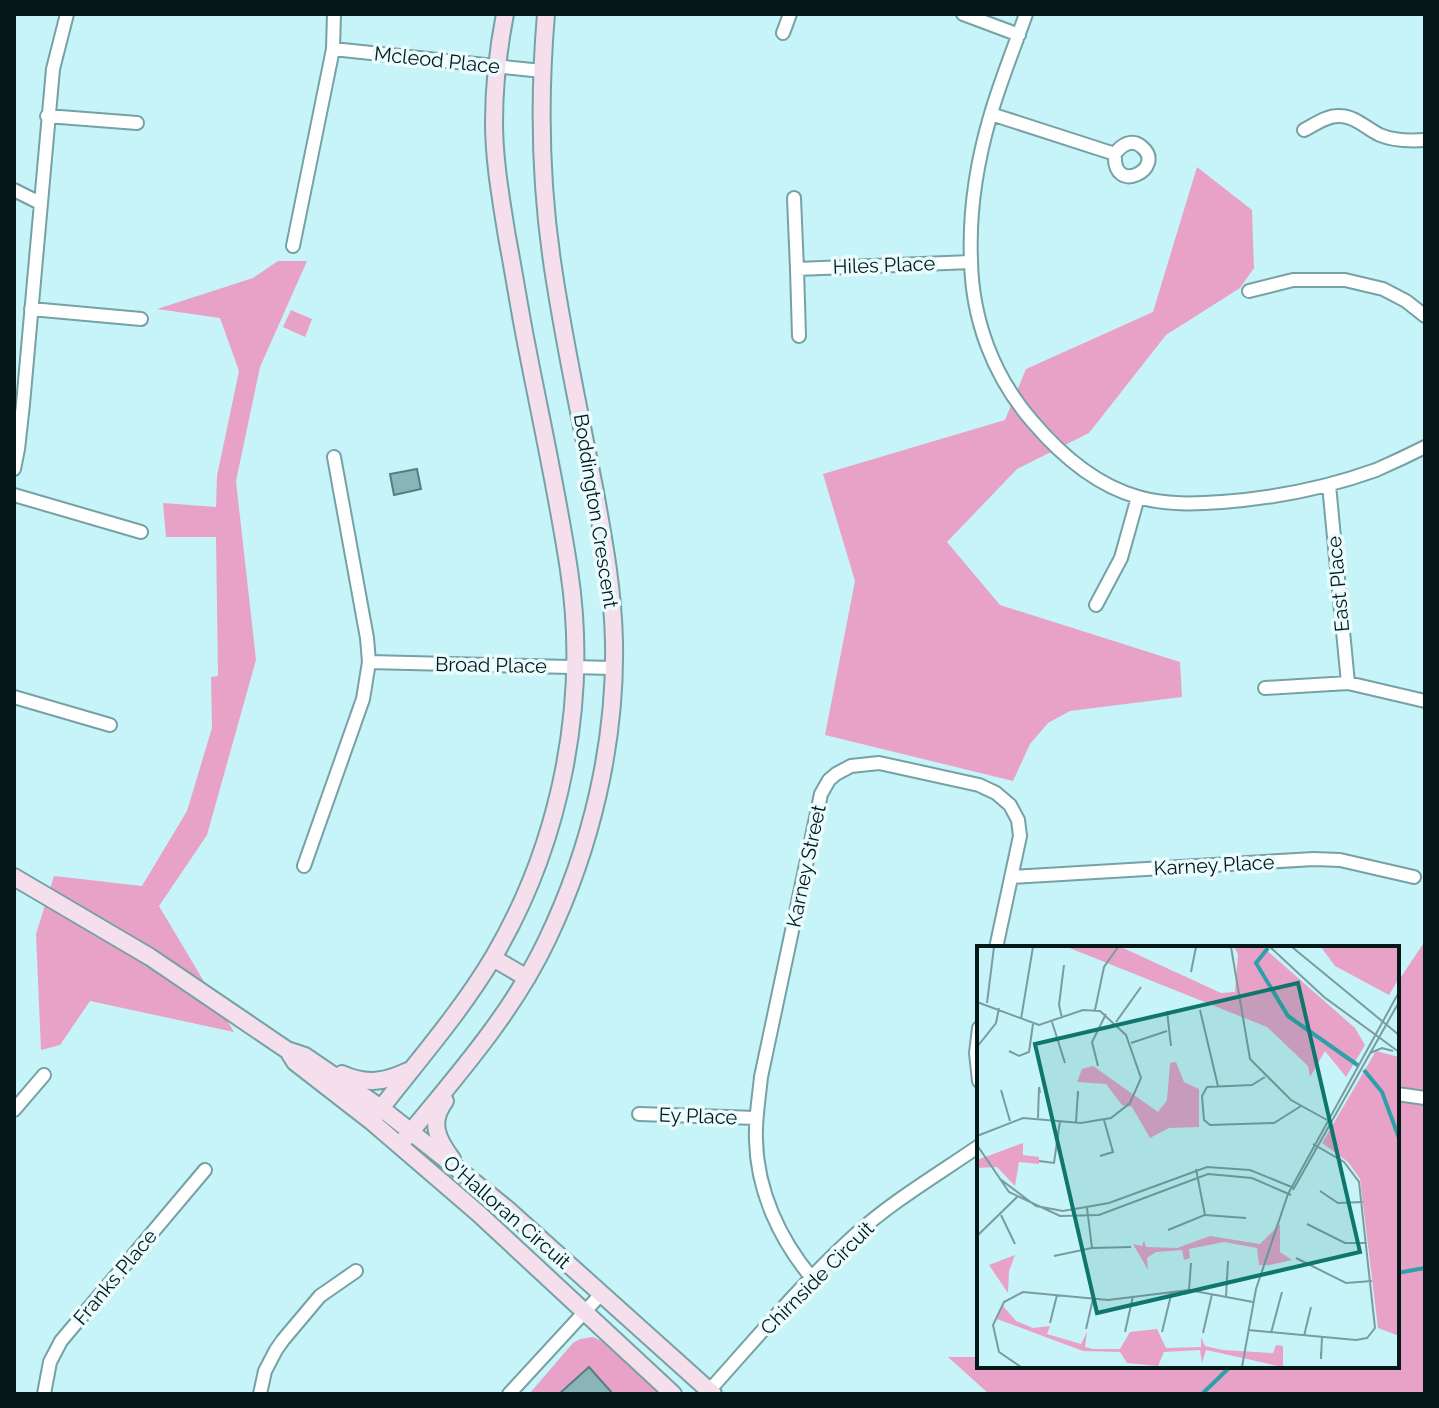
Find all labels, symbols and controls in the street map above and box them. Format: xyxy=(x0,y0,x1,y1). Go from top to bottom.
street label: Mcleod Place xyxy=(373,41,501,79)
street label: Hiles Place xyxy=(832,251,936,279)
street label: Boddington Crescent xyxy=(569,412,623,610)
street label: East Place xyxy=(1322,535,1354,633)
street label: Broad Place xyxy=(435,652,547,678)
street label: Karney Street xyxy=(781,802,831,929)
street label: Karney Place xyxy=(1153,850,1275,880)
inset map xyxy=(977,946,1399,1368)
street label: Ey Place xyxy=(658,1103,738,1129)
street label: O'Halloran Circuit xyxy=(439,1150,576,1274)
street label: Chirnside Circuit xyxy=(755,1216,879,1340)
street label: Franks Place xyxy=(68,1224,162,1330)

